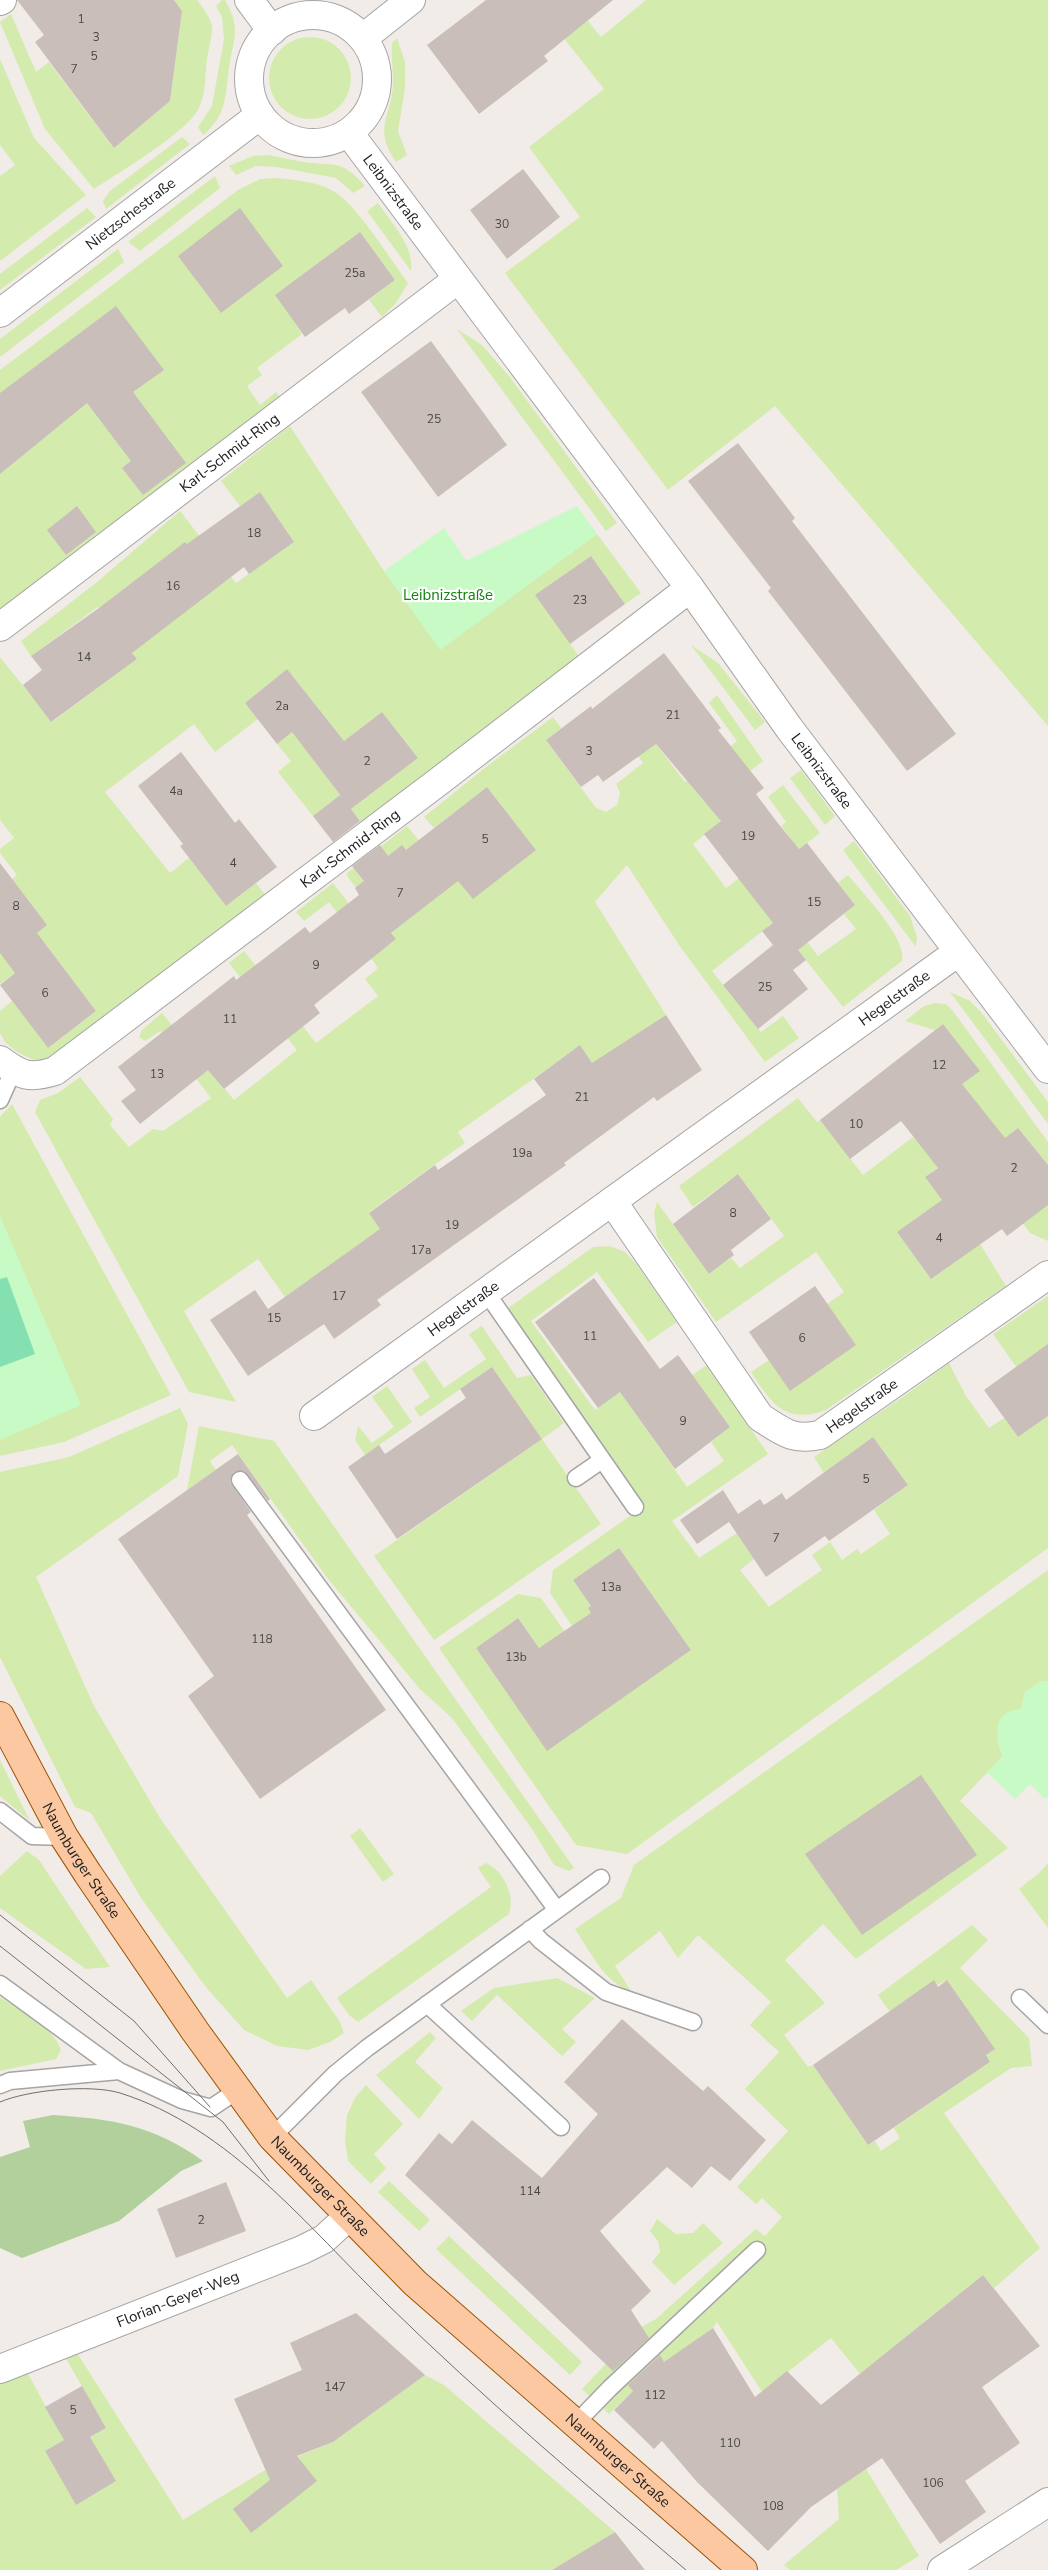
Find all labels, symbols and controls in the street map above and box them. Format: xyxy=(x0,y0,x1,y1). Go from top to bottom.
house number: 1 xyxy=(77,11,85,27)
house number: 3 xyxy=(92,29,100,45)
house number: 5 xyxy=(90,48,98,64)
house number: 7 xyxy=(70,61,78,77)
street label: Leibnizstraße xyxy=(358,150,428,234)
street label: Nietzschestraße xyxy=(81,173,180,254)
house number: 30 xyxy=(495,216,509,232)
house number: 25a xyxy=(345,265,365,281)
street label: Karl-Schmid-Ring xyxy=(175,408,283,497)
house number: 25 xyxy=(427,411,441,427)
house number: 18 xyxy=(247,525,261,541)
house number: 16 xyxy=(166,578,180,594)
park label: Leibnizstraße xyxy=(403,585,493,605)
house number: 23 xyxy=(573,592,587,608)
house number: 14 xyxy=(77,649,91,665)
house number: 2a xyxy=(275,698,289,714)
house number: 21 xyxy=(666,707,680,723)
street label: Leibnizstraße xyxy=(786,729,857,813)
house number: 3 xyxy=(585,743,593,759)
house number: 2 xyxy=(363,753,371,769)
house number: 4a xyxy=(169,783,183,799)
street label: Karl-Schmid-Ring xyxy=(296,804,404,893)
house number: 19 xyxy=(741,828,755,844)
house number: 5 xyxy=(481,831,489,847)
house number: 4 xyxy=(229,855,237,871)
house number: 7 xyxy=(396,885,404,901)
house number: 15 xyxy=(807,894,821,910)
house number: 8 xyxy=(12,898,20,914)
house number: 9 xyxy=(312,957,320,973)
street label: Hegelstraße xyxy=(854,966,934,1031)
house number: 25 xyxy=(758,979,772,995)
house number: 6 xyxy=(41,985,49,1001)
house number: 11 xyxy=(223,1011,237,1027)
house number: 12 xyxy=(932,1057,946,1073)
house number: 13 xyxy=(150,1066,164,1082)
house number: 21 xyxy=(575,1089,589,1105)
house number: 10 xyxy=(849,1116,863,1132)
house number: 19a xyxy=(512,1145,532,1161)
house number: 2 xyxy=(1010,1160,1018,1176)
house number: 8 xyxy=(729,1205,737,1221)
house number: 19 xyxy=(445,1217,459,1233)
house number: 4 xyxy=(935,1230,943,1246)
house number: 17a xyxy=(411,1242,431,1258)
street label: Hegelstraße xyxy=(424,1276,503,1341)
house number: 17 xyxy=(332,1288,346,1304)
house number: 15 xyxy=(267,1310,281,1326)
house number: 11 xyxy=(583,1328,597,1344)
house number: 6 xyxy=(798,1330,806,1346)
street label: Hegelstraße xyxy=(822,1374,902,1438)
house number: 9 xyxy=(679,1413,687,1429)
house number: 5 xyxy=(862,1471,870,1487)
house number: 7 xyxy=(772,1530,780,1546)
house number: 13a xyxy=(601,1579,621,1595)
house number: 118 xyxy=(251,1631,273,1647)
house number: 13b xyxy=(505,1649,527,1665)
street label: Naumburger Straße xyxy=(38,1799,125,1923)
street label: Naumburger Straße xyxy=(266,2132,374,2241)
house number: 114 xyxy=(519,2183,541,2199)
house number: 2 xyxy=(197,2212,205,2228)
street label: Florian-Geyer-Weg xyxy=(113,2266,242,2332)
house number: 147 xyxy=(324,2379,346,2395)
house number: 112 xyxy=(644,2387,666,2403)
house number: 5 xyxy=(69,2402,77,2418)
street label: Naumburger Straße xyxy=(561,2409,675,2512)
house number: 110 xyxy=(719,2435,741,2451)
house number: 106 xyxy=(922,2475,944,2491)
house number: 108 xyxy=(762,2498,784,2514)

